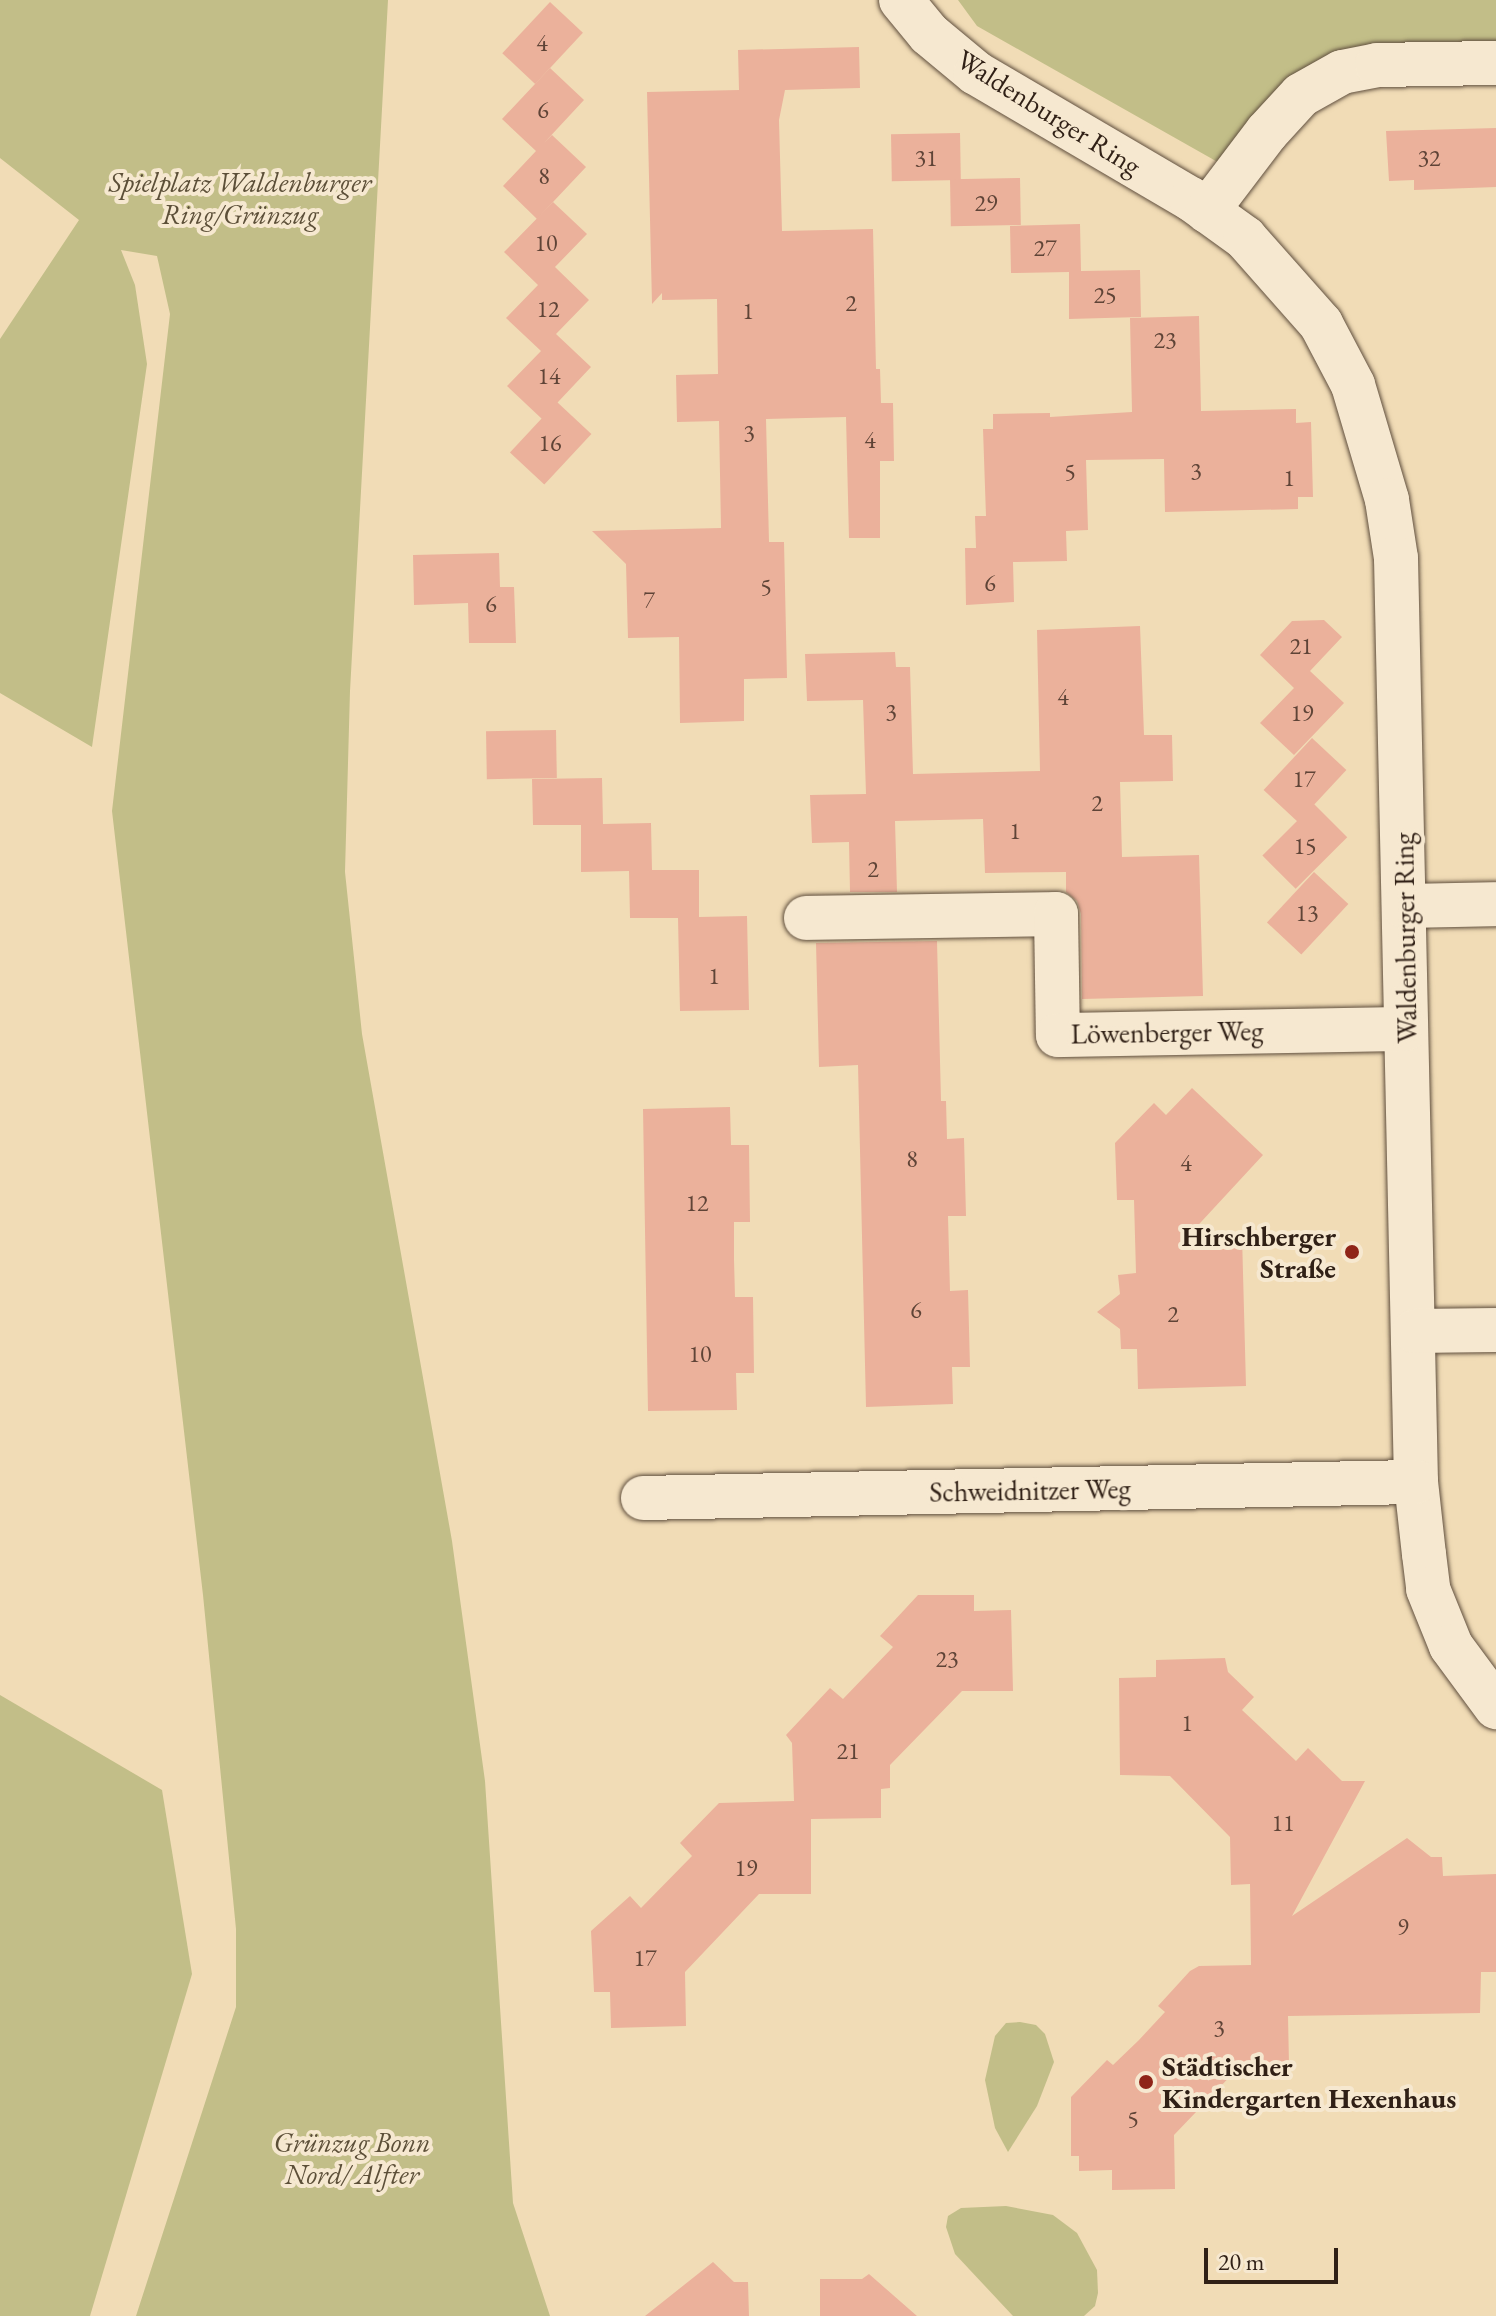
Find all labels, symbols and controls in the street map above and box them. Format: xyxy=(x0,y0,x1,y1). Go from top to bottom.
house number: 4 xyxy=(536,29,548,57)
street label: Waldenburger Ring xyxy=(951,42,1147,182)
house number: 6 xyxy=(537,96,549,124)
house number: 31 xyxy=(914,144,938,172)
house number: 32 xyxy=(1417,144,1441,172)
house number: 8 xyxy=(538,162,550,190)
park label: Spielplatz Waldenburger Ring/Grünzug xyxy=(109,165,371,231)
house number: 29 xyxy=(974,189,998,217)
house number: 10 xyxy=(534,229,558,257)
house number: 27 xyxy=(1033,234,1057,262)
house number: 25 xyxy=(1093,281,1117,309)
house number: 2 xyxy=(845,289,857,317)
house number: 12 xyxy=(536,295,560,323)
house number: 1 xyxy=(742,297,754,325)
house number: 23 xyxy=(1153,326,1177,354)
house number: 14 xyxy=(537,362,561,390)
house number: 3 xyxy=(743,419,755,447)
house number: 4 xyxy=(864,426,876,454)
house number: 16 xyxy=(538,429,562,457)
house number: 3 xyxy=(1190,457,1202,485)
house number: 5 xyxy=(1064,458,1076,486)
house number: 1 xyxy=(1283,464,1295,492)
house number: 6 xyxy=(984,569,996,597)
house number: 5 xyxy=(760,573,772,601)
house number: 7 xyxy=(643,586,655,614)
house number: 6 xyxy=(485,590,497,618)
house number: 21 xyxy=(1289,632,1313,660)
house number: 4 xyxy=(1057,683,1069,711)
house number: 3 xyxy=(885,698,897,726)
house number: 19 xyxy=(1290,699,1314,727)
house number: 17 xyxy=(1292,765,1316,793)
house number: 2 xyxy=(1091,789,1103,817)
house number: 1 xyxy=(1009,817,1021,845)
house number: 15 xyxy=(1293,832,1317,860)
street label: Waldenburger Ring xyxy=(1386,832,1424,1044)
house number: 2 xyxy=(867,855,879,883)
house number: 13 xyxy=(1295,899,1319,927)
house number: 1 xyxy=(708,962,720,990)
street label: Löwenberger Weg xyxy=(1070,1014,1264,1050)
house number: 8 xyxy=(906,1145,918,1173)
house number: 4 xyxy=(1180,1149,1192,1177)
house number: 12 xyxy=(685,1189,709,1217)
place label: Hirschberger Straße xyxy=(1182,1219,1336,1285)
marker: Hirschberger Straße xyxy=(1343,1243,1361,1261)
house number: 6 xyxy=(910,1296,922,1324)
house number: 2 xyxy=(1167,1300,1179,1328)
house number: 10 xyxy=(688,1340,712,1368)
street label: Schweidnitzer Weg xyxy=(929,1471,1131,1509)
house number: 23 xyxy=(935,1645,959,1673)
house number: 1 xyxy=(1181,1709,1193,1737)
house number: 21 xyxy=(836,1737,860,1765)
house number: 11 xyxy=(1271,1809,1295,1837)
house number: 19 xyxy=(734,1854,758,1882)
house number: 9 xyxy=(1397,1913,1409,1941)
house number: 17 xyxy=(633,1944,657,1972)
house number: 3 xyxy=(1213,2014,1225,2042)
place label: Städtischer Kindergarten Hexenhaus xyxy=(1162,2049,1456,2115)
marker: Städtischer Kindergarten Hexenhaus xyxy=(1137,2073,1155,2091)
house number: 5 xyxy=(1127,2105,1139,2133)
park label: Grünzug Bonn Nord/ Alfter xyxy=(274,2125,430,2191)
scale bar xyxy=(1208,2232,1342,2282)
text: 20 m xyxy=(1218,2246,1265,2277)

